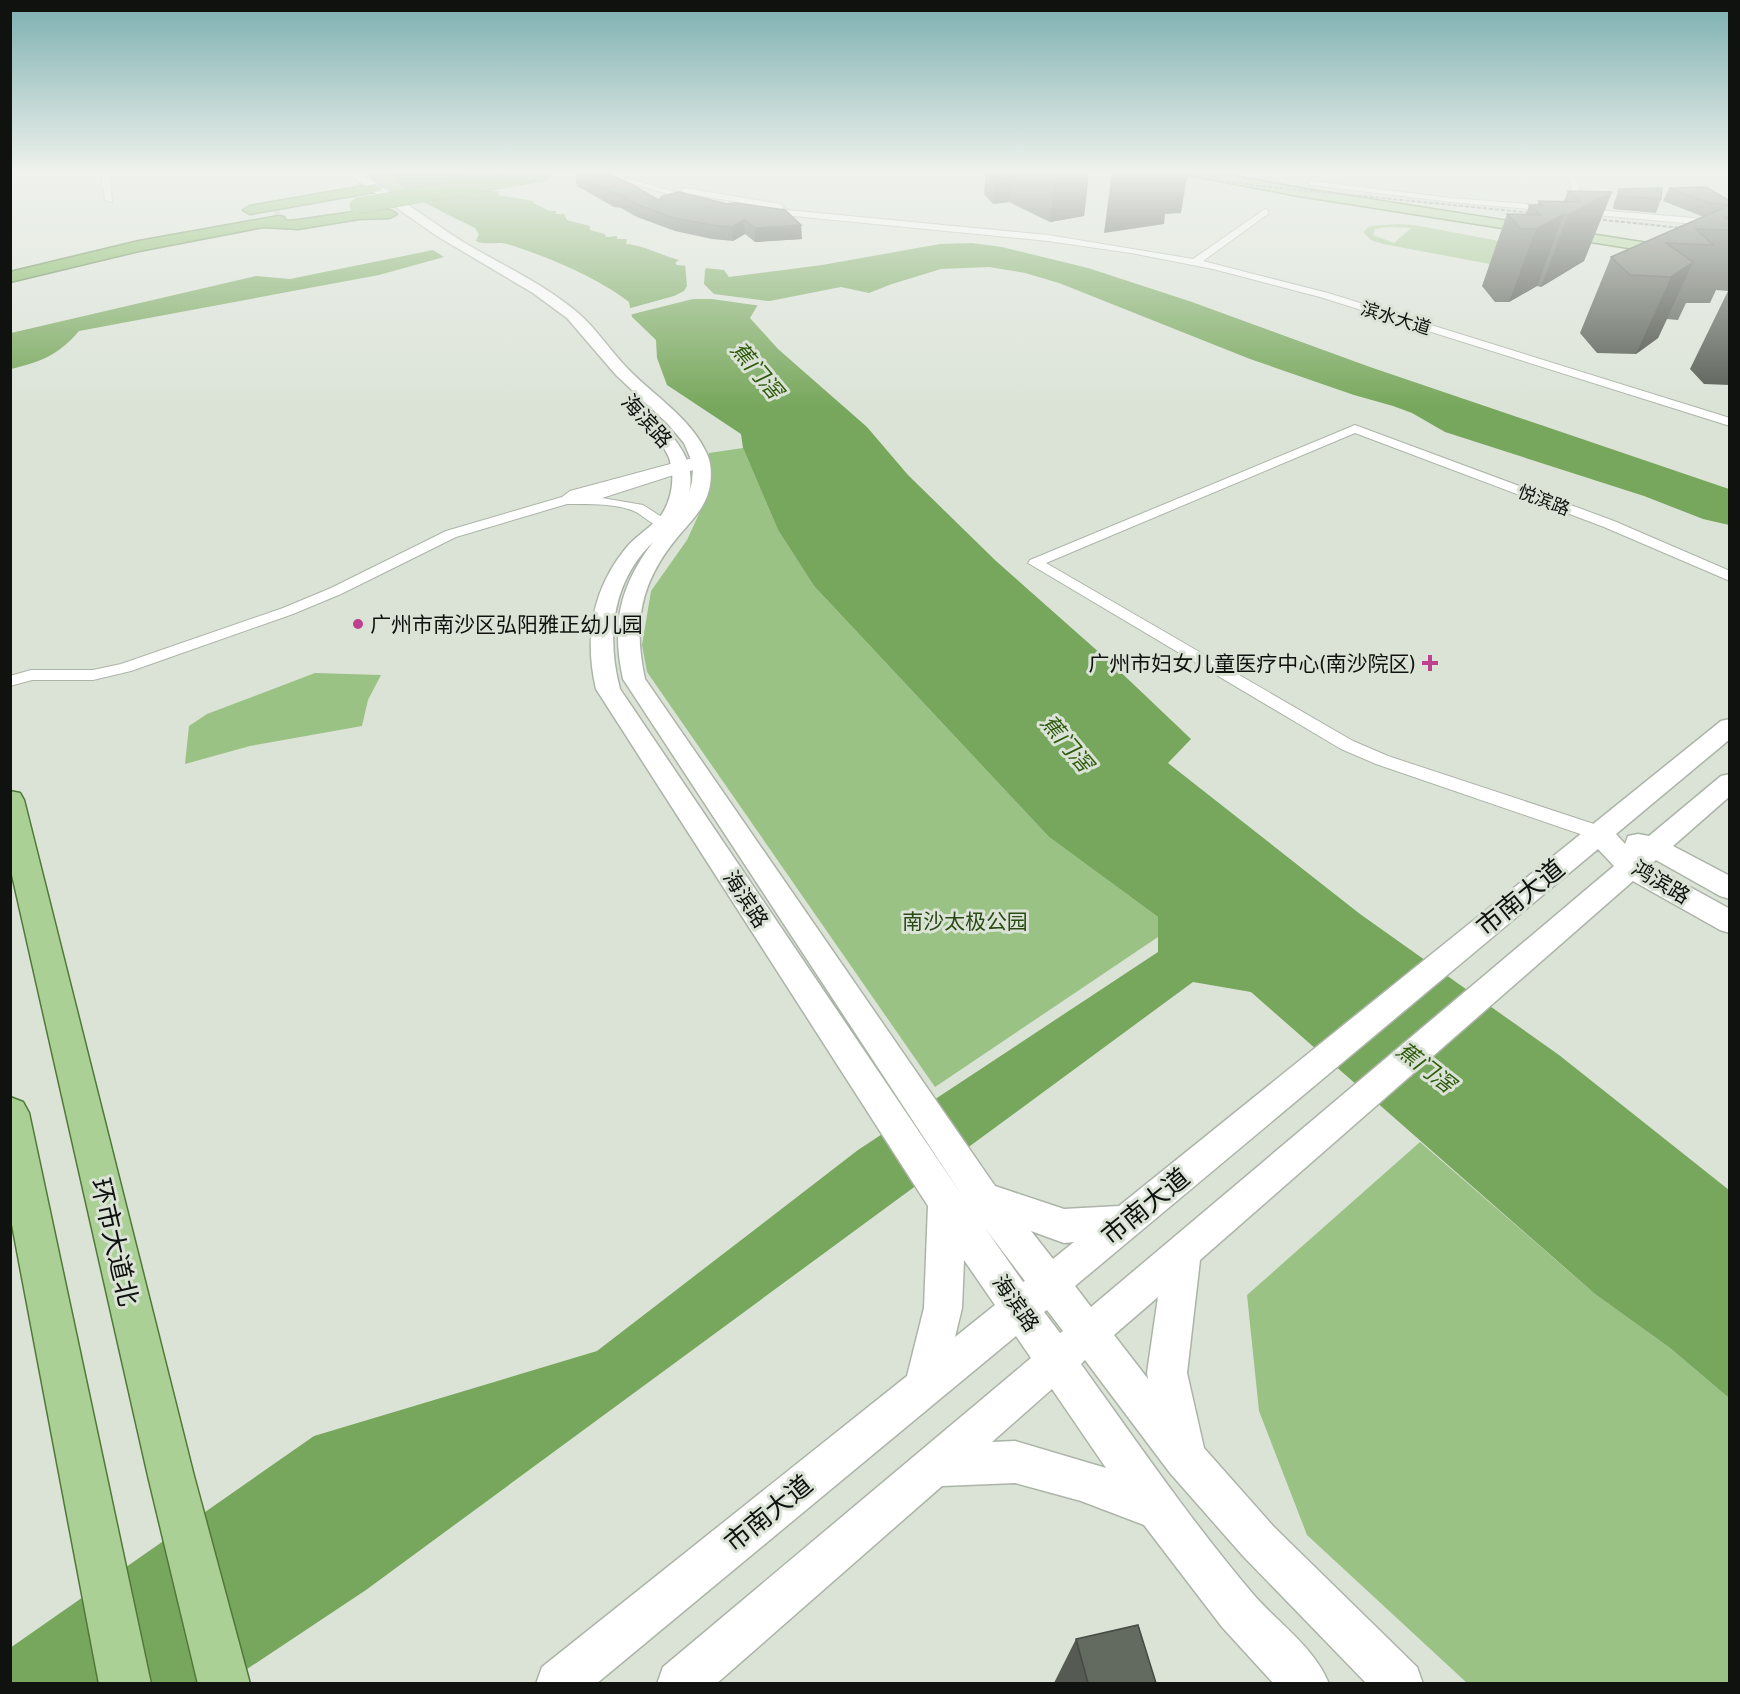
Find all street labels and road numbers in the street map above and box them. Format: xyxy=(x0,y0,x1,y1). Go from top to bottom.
street label: 滨水大道 xyxy=(1359,297,1433,339)
street label: 海滨路 xyxy=(617,389,677,453)
street label: 悦滨路 xyxy=(1515,481,1573,519)
street label: 市南大道 xyxy=(1470,852,1570,942)
street label: 鸿滨路 xyxy=(1628,855,1694,909)
street label: 海滨路 xyxy=(718,866,774,932)
street label: 市南大道 xyxy=(1095,1161,1195,1251)
street label: 环市大道北 xyxy=(85,1175,145,1309)
street label: 海滨路 xyxy=(988,1270,1044,1336)
street label: 市南大道 xyxy=(718,1468,818,1558)

